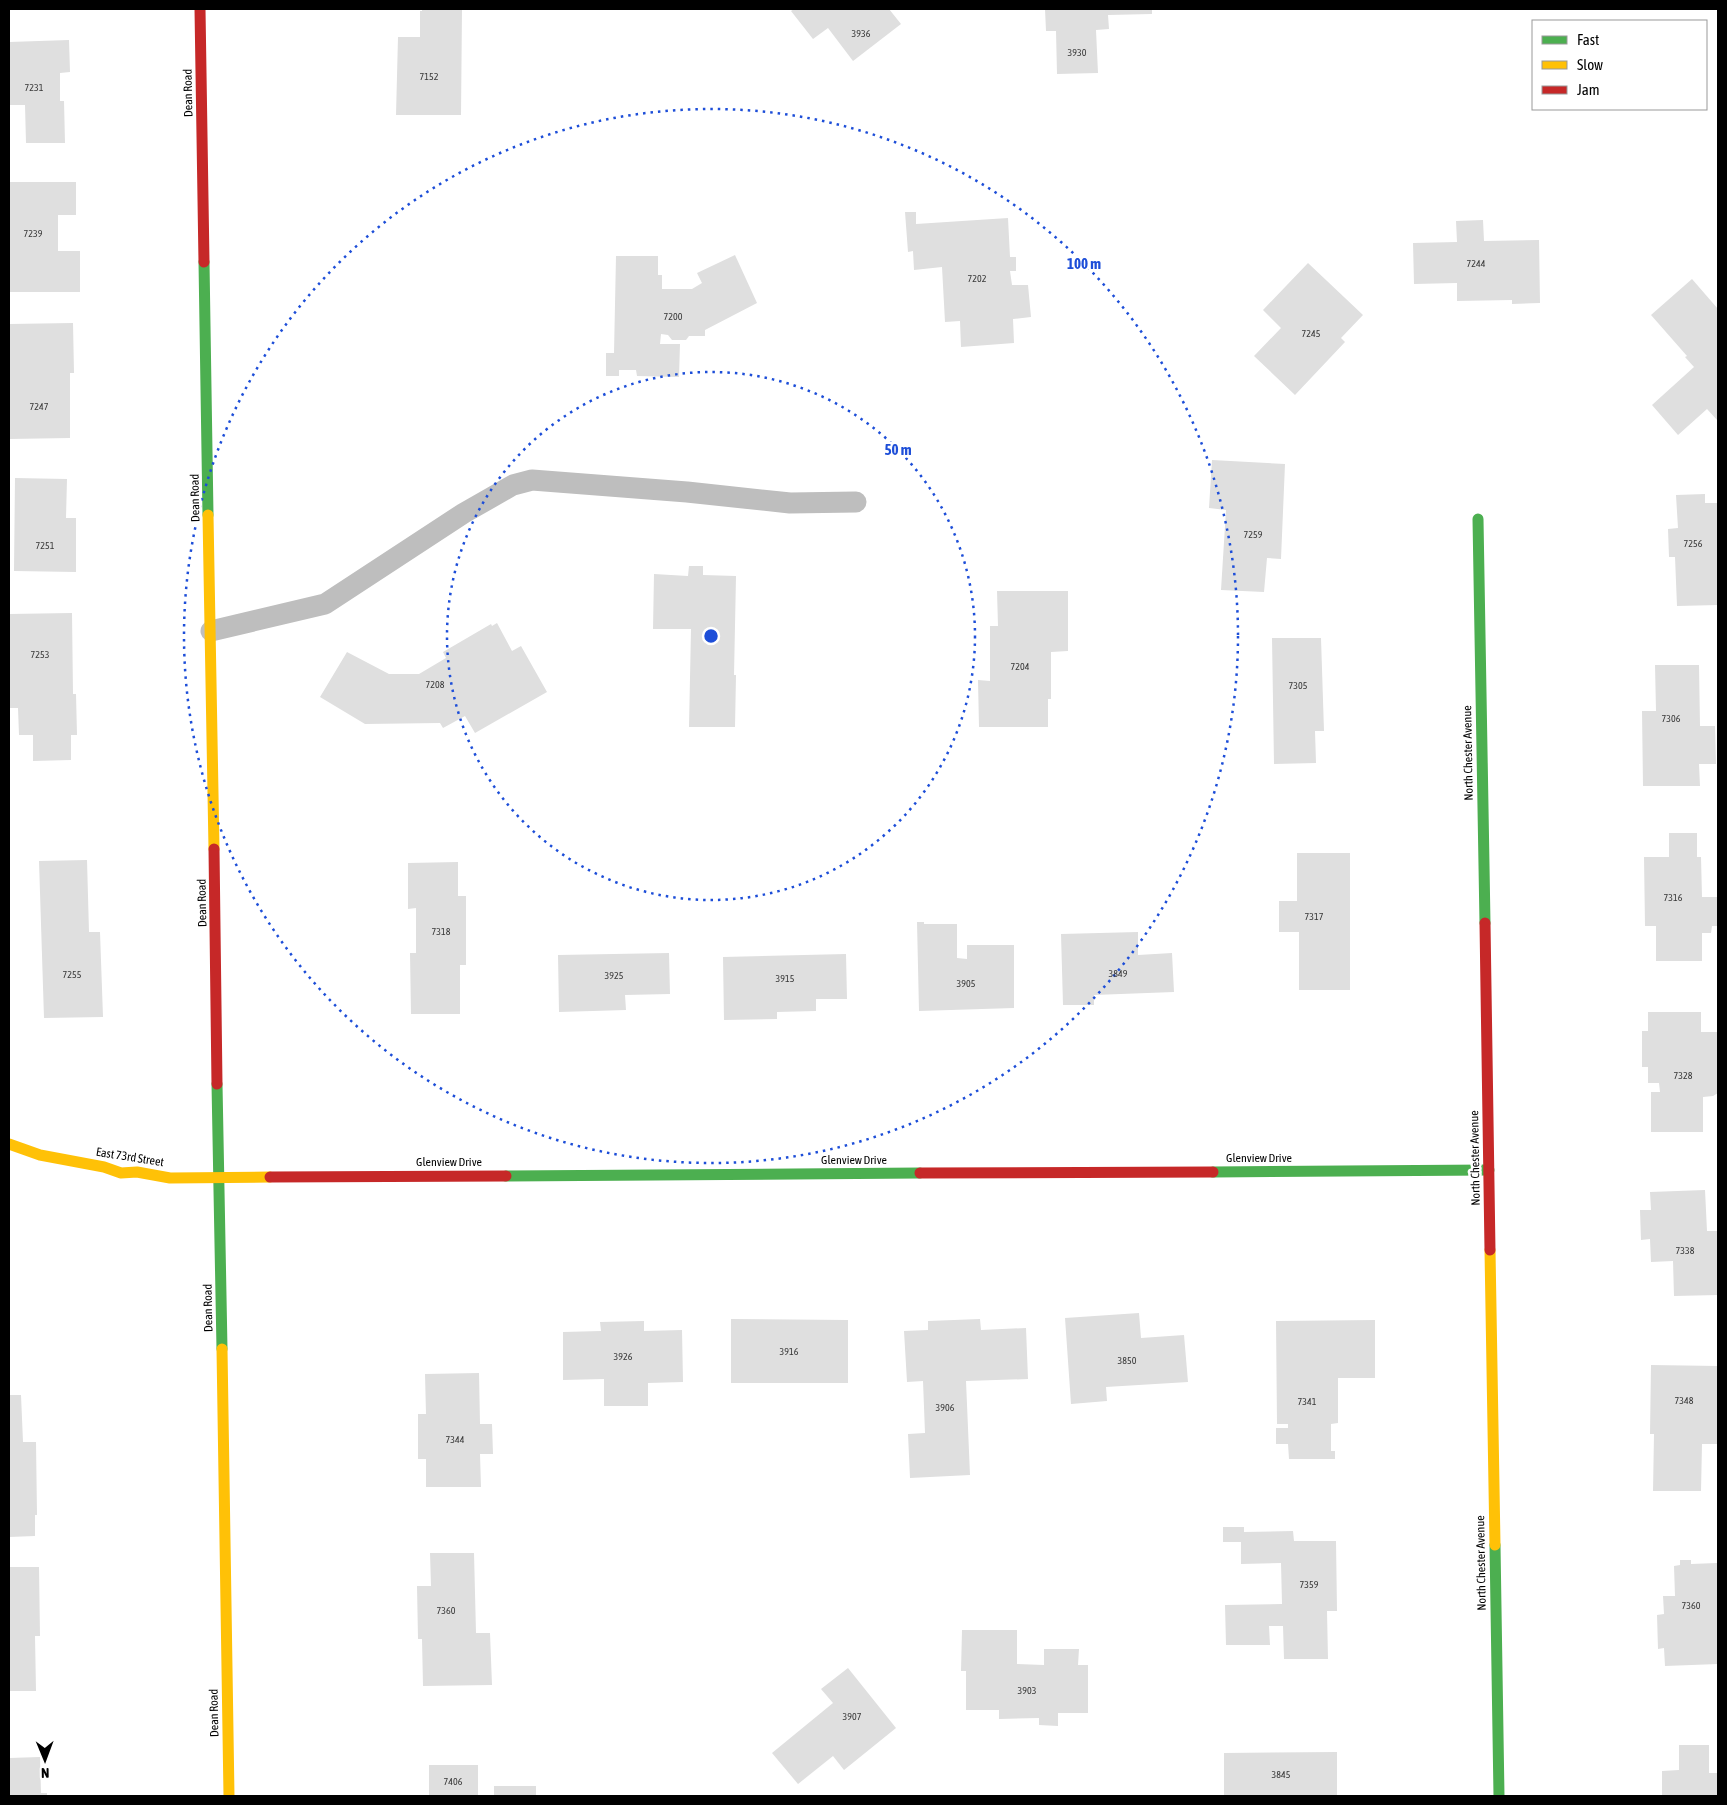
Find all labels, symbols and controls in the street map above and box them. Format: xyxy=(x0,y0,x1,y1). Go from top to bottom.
legend xyxy=(1532,20,1707,110)
house number: 3936 xyxy=(852,28,871,39)
text: Fast xyxy=(1577,31,1599,48)
house number: 3930 xyxy=(1068,47,1087,58)
text: Slow xyxy=(1577,56,1603,73)
street label: Dean Road xyxy=(181,69,195,117)
house number: 7152 xyxy=(420,71,439,82)
text: Jam xyxy=(1577,81,1600,98)
house number: 7231 xyxy=(25,82,44,93)
house number: 7239 xyxy=(24,228,43,239)
text: 100 m xyxy=(1067,255,1101,272)
house number: 7244 xyxy=(1467,258,1486,269)
house number: 7202 xyxy=(968,273,987,284)
house number: 7200 xyxy=(664,311,683,322)
house number: 7245 xyxy=(1302,328,1321,339)
house number: 7247 xyxy=(30,401,49,412)
text: 50 m xyxy=(885,441,912,458)
street label: Dean Road xyxy=(188,474,202,522)
house number: 7259 xyxy=(1244,529,1263,540)
house number: 7256 xyxy=(1684,538,1703,549)
house number: 7251 xyxy=(36,540,55,551)
centre of rings xyxy=(702,627,720,645)
house number: 7253 xyxy=(31,649,50,660)
house number: 7204 xyxy=(1011,661,1030,672)
house number: 7208 xyxy=(426,679,445,690)
house number: 7305 xyxy=(1289,680,1308,691)
street label: North Chester Avenue xyxy=(1460,705,1476,801)
house number: 7306 xyxy=(1662,713,1681,724)
street label: Dean Road xyxy=(195,879,209,927)
house number: 7316 xyxy=(1664,892,1683,903)
house number: 7317 xyxy=(1305,911,1324,922)
house number: 7318 xyxy=(432,926,451,937)
house number: 3849 xyxy=(1109,968,1128,979)
house number: 7255 xyxy=(63,969,82,980)
house number: 3925 xyxy=(605,970,624,981)
house number: 3915 xyxy=(776,973,795,984)
house number: 3905 xyxy=(957,978,976,989)
house number: 7328 xyxy=(1674,1070,1693,1081)
street label: North Chester Avenue xyxy=(1467,1110,1483,1206)
street label: East 73rd Street xyxy=(95,1145,165,1169)
street label: Glenview Drive xyxy=(1226,1151,1292,1165)
street label: Glenview Drive xyxy=(821,1153,887,1167)
street label: Glenview Drive xyxy=(416,1155,482,1169)
house number: 7338 xyxy=(1676,1245,1695,1256)
street label: Dean Road xyxy=(201,1284,215,1332)
house number: 3916 xyxy=(780,1346,799,1357)
house number: 3926 xyxy=(614,1351,633,1362)
house number: 3850 xyxy=(1118,1355,1137,1366)
house number: 7348 xyxy=(1675,1395,1694,1406)
house number: 7341 xyxy=(1298,1396,1317,1407)
house number: 3906 xyxy=(936,1402,955,1413)
house number: 7344 xyxy=(446,1434,465,1445)
street label: North Chester Avenue xyxy=(1473,1515,1489,1611)
house number: 7359 xyxy=(1300,1579,1319,1590)
house number: 7360 xyxy=(1682,1600,1701,1611)
house number: 7360 xyxy=(437,1605,456,1616)
house number: 3903 xyxy=(1018,1685,1037,1696)
street label: Dean Road xyxy=(207,1689,221,1737)
house number: 3907 xyxy=(843,1711,862,1722)
north arrow xyxy=(20,1735,70,1785)
text: N xyxy=(41,1765,49,1781)
house number: 3845 xyxy=(1272,1769,1291,1780)
house number: 7406 xyxy=(444,1776,463,1787)

